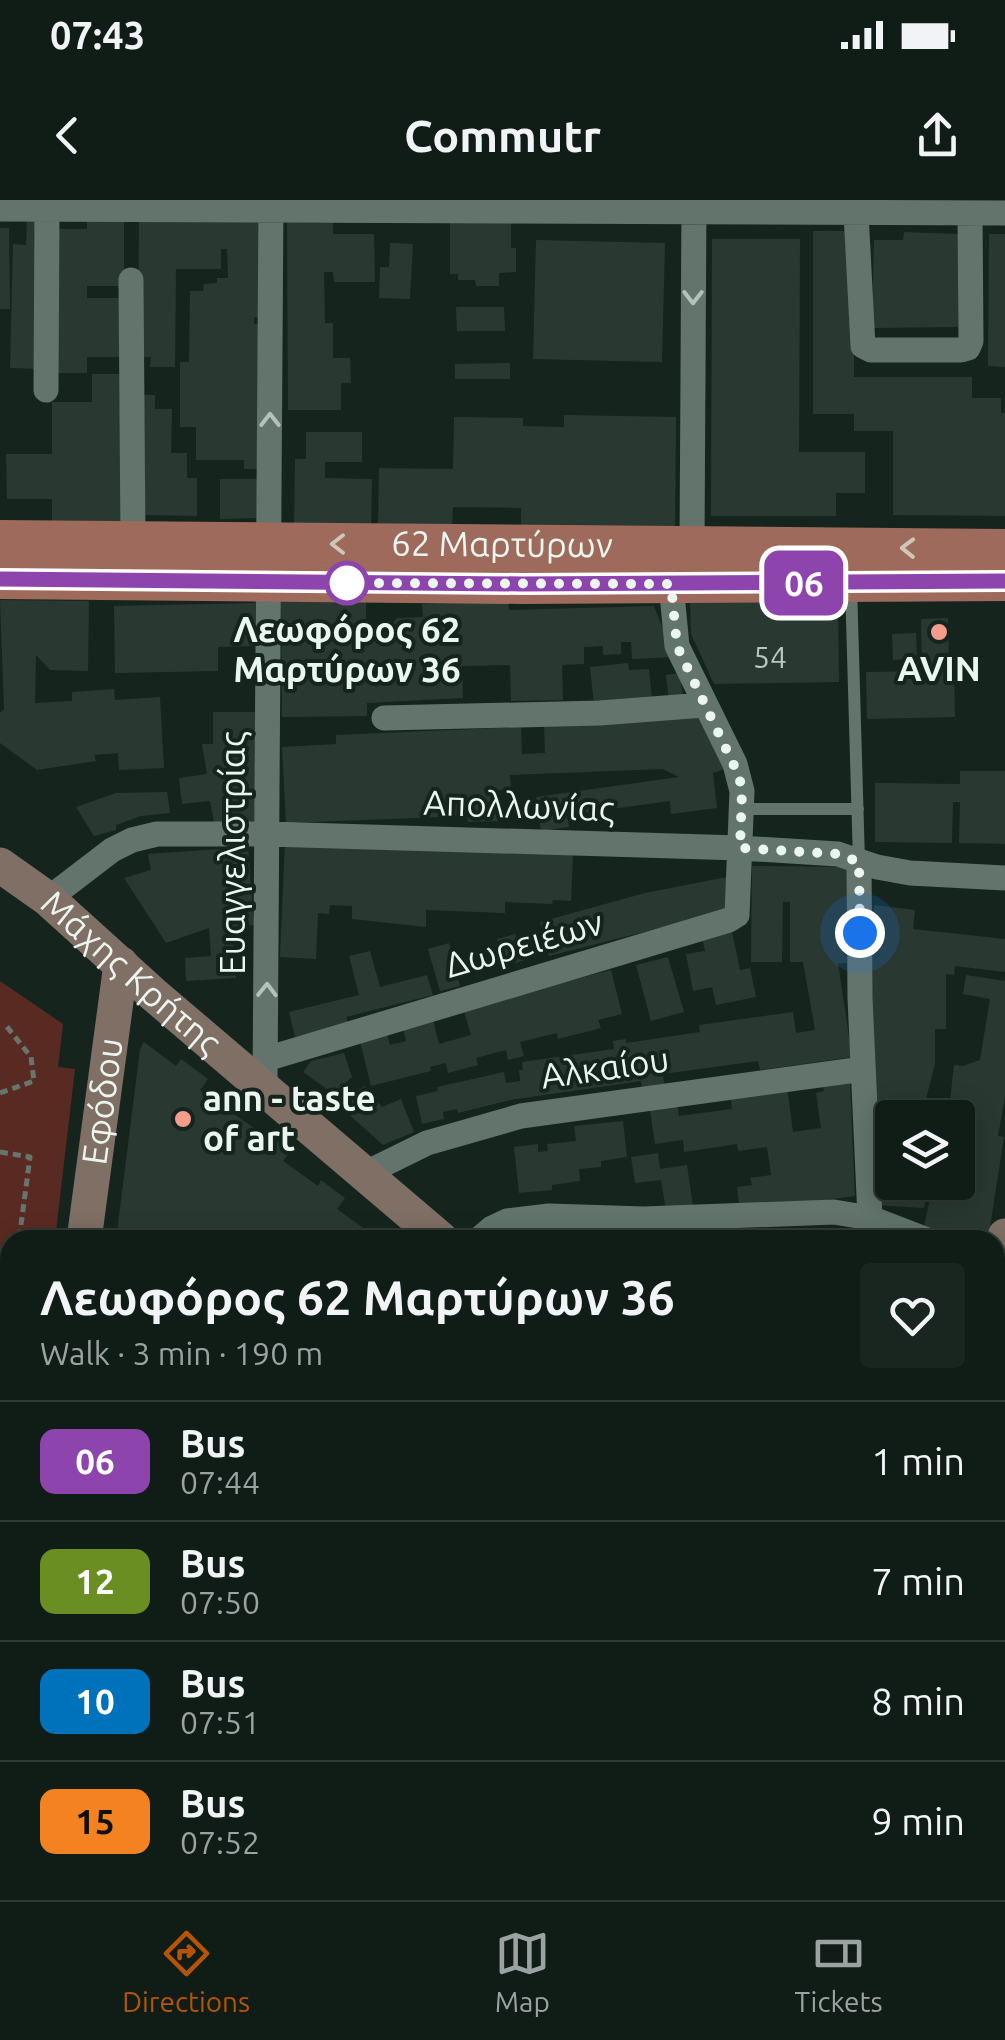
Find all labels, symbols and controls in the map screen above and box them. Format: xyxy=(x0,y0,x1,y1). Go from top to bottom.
text: 07:43 xyxy=(50,14,145,56)
icon: back xyxy=(40,108,95,163)
icon: share xyxy=(910,108,965,163)
text: Commutr xyxy=(404,110,601,161)
one-way arrow xyxy=(682,290,704,306)
one-way arrow xyxy=(259,412,281,428)
street label: 62 Μαρτύρων xyxy=(391,523,613,564)
one-way arrow xyxy=(329,533,344,555)
one-way arrow xyxy=(899,537,914,559)
line badge: 06 xyxy=(759,550,849,616)
marker: Λεωφόρος 62 Μαρτύρων 36 xyxy=(326,562,368,604)
text: 06 xyxy=(784,563,824,603)
place label: Λεωφόρος 62 Μαρτύρων 36 xyxy=(233,609,461,689)
marker: AVIN xyxy=(928,621,950,643)
house number: 54 xyxy=(753,640,787,674)
place label: AVIN xyxy=(897,648,981,688)
street label: Ευαγγελιστρίας xyxy=(212,731,252,975)
street label: Απολλωνίας xyxy=(423,782,615,828)
street label: Μάχης Κρήτης xyxy=(34,882,230,1062)
street label: Δωρειέων xyxy=(440,901,607,985)
your location xyxy=(835,908,885,958)
one-way arrow xyxy=(256,982,277,998)
street label: Εφόδου xyxy=(73,1035,130,1167)
street label: Αλκαίου xyxy=(538,1038,672,1096)
place label: ann - taste of art xyxy=(203,1078,376,1158)
map controls xyxy=(875,1100,975,1200)
button: layers xyxy=(875,1100,975,1200)
marker: ann - taste of art xyxy=(172,1108,194,1130)
button: heart xyxy=(860,1263,965,1368)
text: Λεωφόρος 62 Μαρτύρων 36 xyxy=(40,1270,675,1324)
text: Walk · 3 min · 190 m xyxy=(40,1335,323,1371)
text: Bus xyxy=(180,1422,245,1464)
text: 1 min xyxy=(871,1440,965,1482)
text: 06 xyxy=(75,1441,115,1481)
text: 07:44 xyxy=(180,1464,260,1500)
text: Bus xyxy=(180,1542,245,1584)
text: 7 min xyxy=(871,1560,965,1602)
text: 12 xyxy=(75,1561,115,1601)
text: 07:50 xyxy=(180,1584,260,1620)
text: Bus xyxy=(180,1662,245,1704)
text: 8 min xyxy=(871,1680,965,1722)
text: 10 xyxy=(75,1681,115,1721)
text: 07:51 xyxy=(180,1704,260,1740)
text: Bus xyxy=(180,1782,245,1824)
text: 9 min xyxy=(871,1800,965,1842)
text: 15 xyxy=(75,1801,115,1841)
text: 07:52 xyxy=(180,1824,260,1860)
tab: Directions xyxy=(122,1926,250,2017)
tab: Map xyxy=(495,1926,550,2017)
tab: Tickets xyxy=(794,1926,883,2017)

